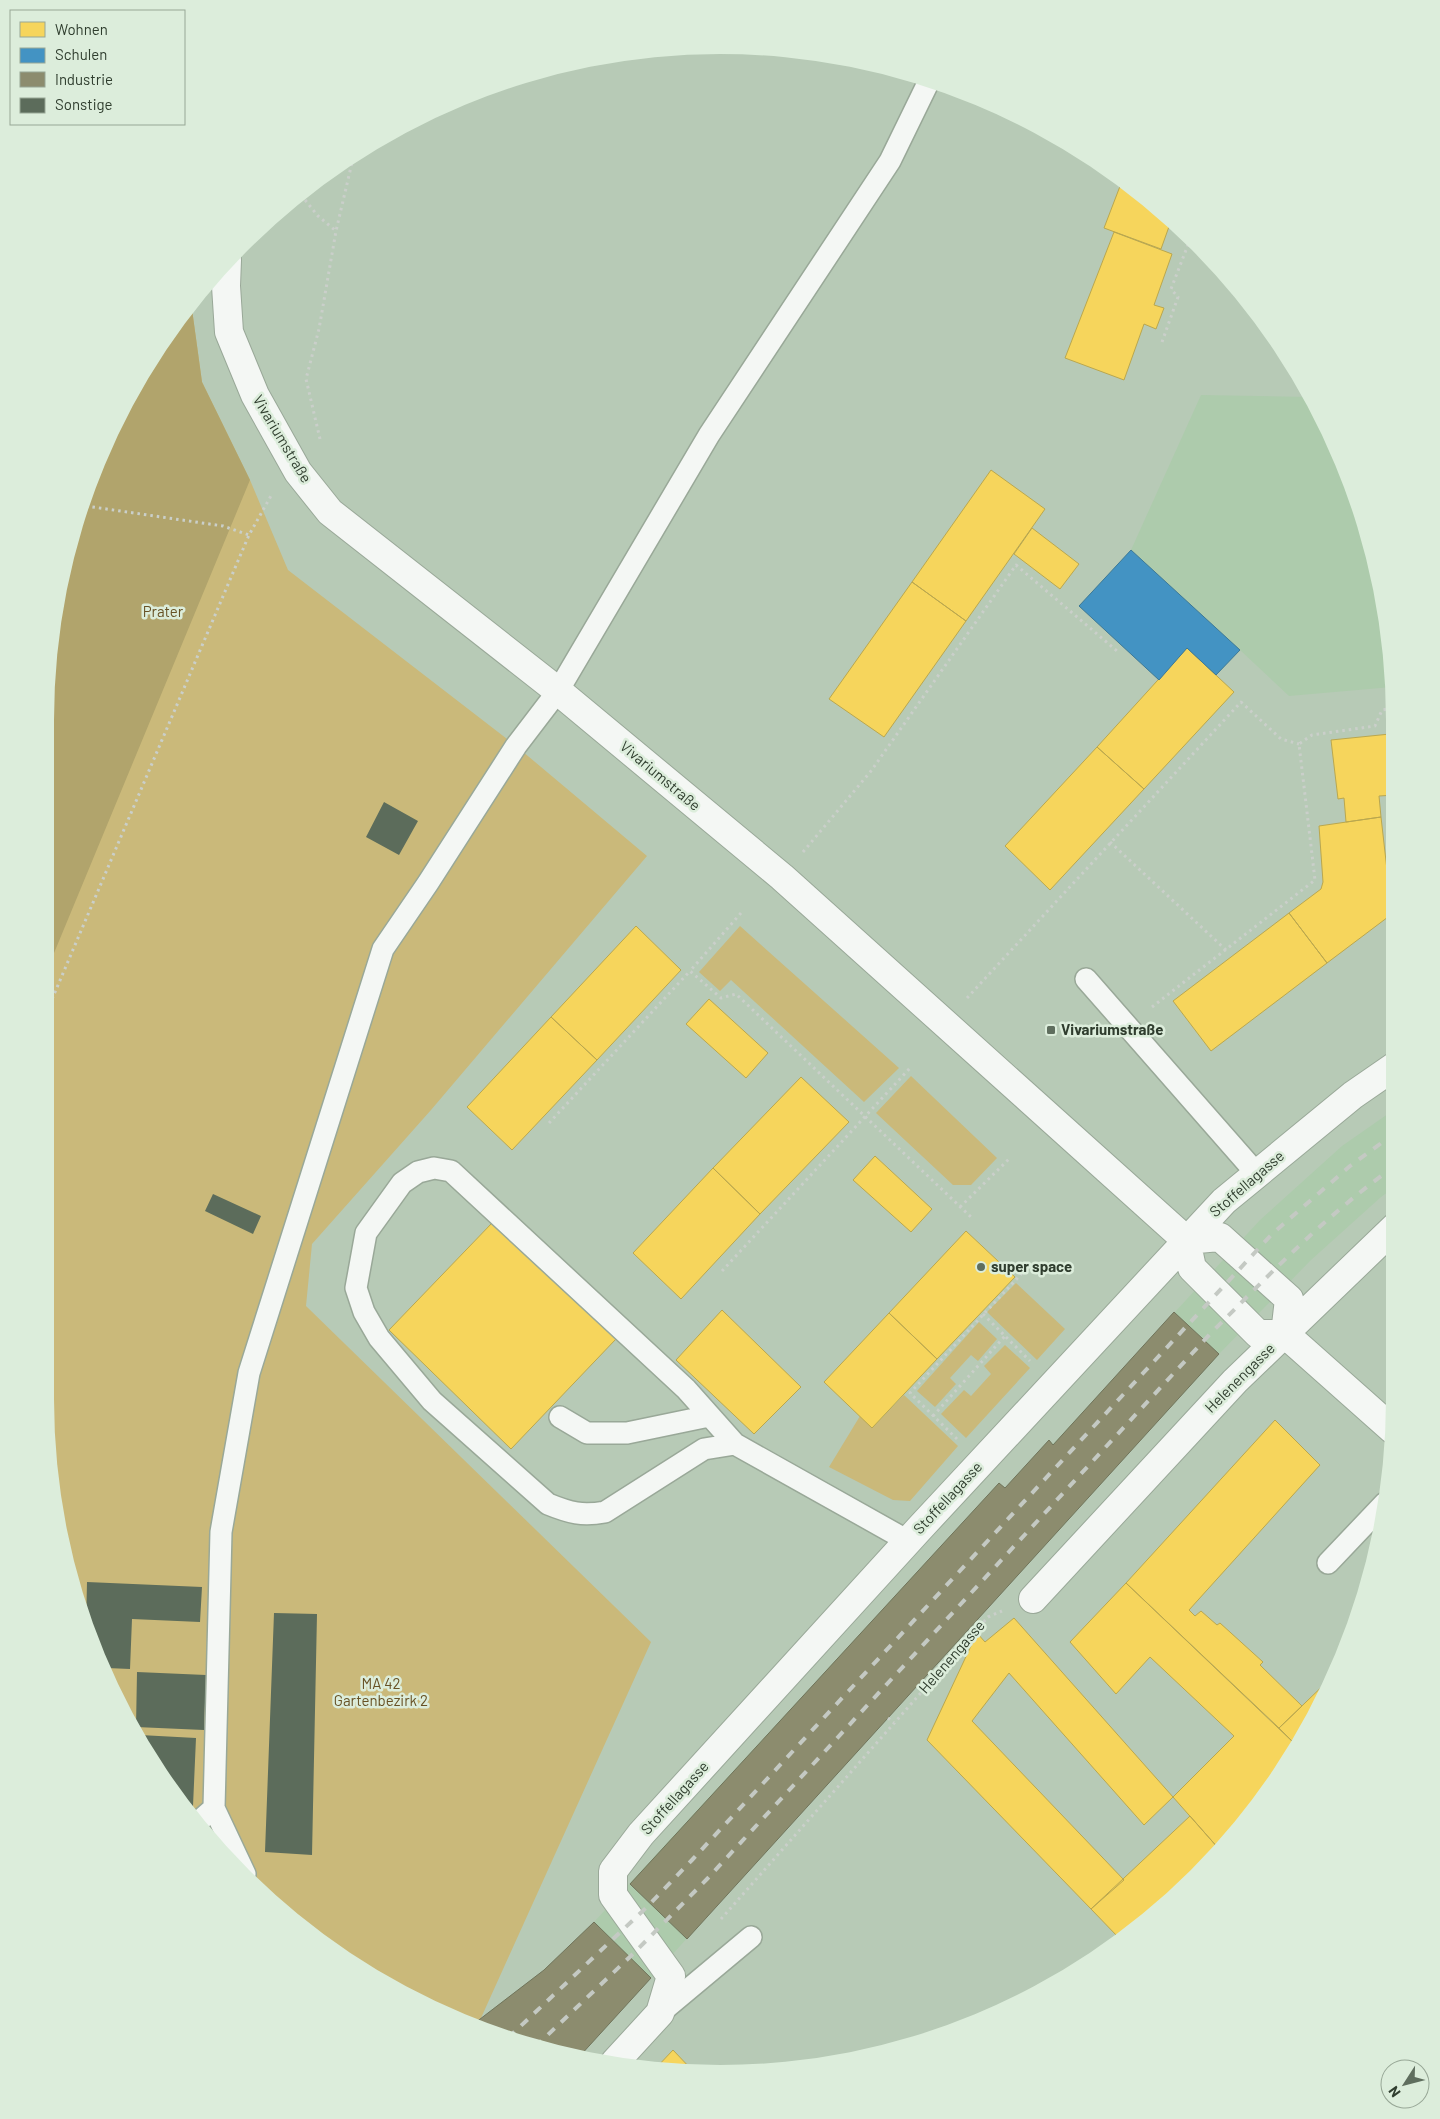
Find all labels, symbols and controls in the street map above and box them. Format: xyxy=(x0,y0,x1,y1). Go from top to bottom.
legend xyxy=(10,10,185,125)
text: Wohnen xyxy=(55,20,108,38)
text: Schulen xyxy=(55,45,107,63)
text: Industrie xyxy=(55,70,113,88)
text: Sonstige xyxy=(55,95,113,113)
street label: Vivariumstraße xyxy=(250,391,316,486)
park label: Prater xyxy=(143,602,184,620)
street label: Vivariumstraße xyxy=(617,736,704,814)
place label: Vivariumstraße xyxy=(1061,1020,1163,1038)
marker: Vivariumstraße xyxy=(1045,1024,1057,1036)
street label: Stoffellagasse xyxy=(1206,1146,1287,1220)
place label: super space xyxy=(991,1257,1072,1275)
marker: super space xyxy=(975,1261,987,1273)
street label: Helenengasse xyxy=(1201,1339,1278,1416)
street label: Stoffellagasse xyxy=(909,1457,985,1537)
street label: Helenengasse xyxy=(915,1616,988,1697)
park label: MA 42 Gartenbezirk 2 xyxy=(334,1674,428,1709)
street label: Stoffellagasse xyxy=(637,1757,712,1838)
north arrow xyxy=(1380,2059,1430,2109)
text: N xyxy=(1384,2083,1404,2101)

